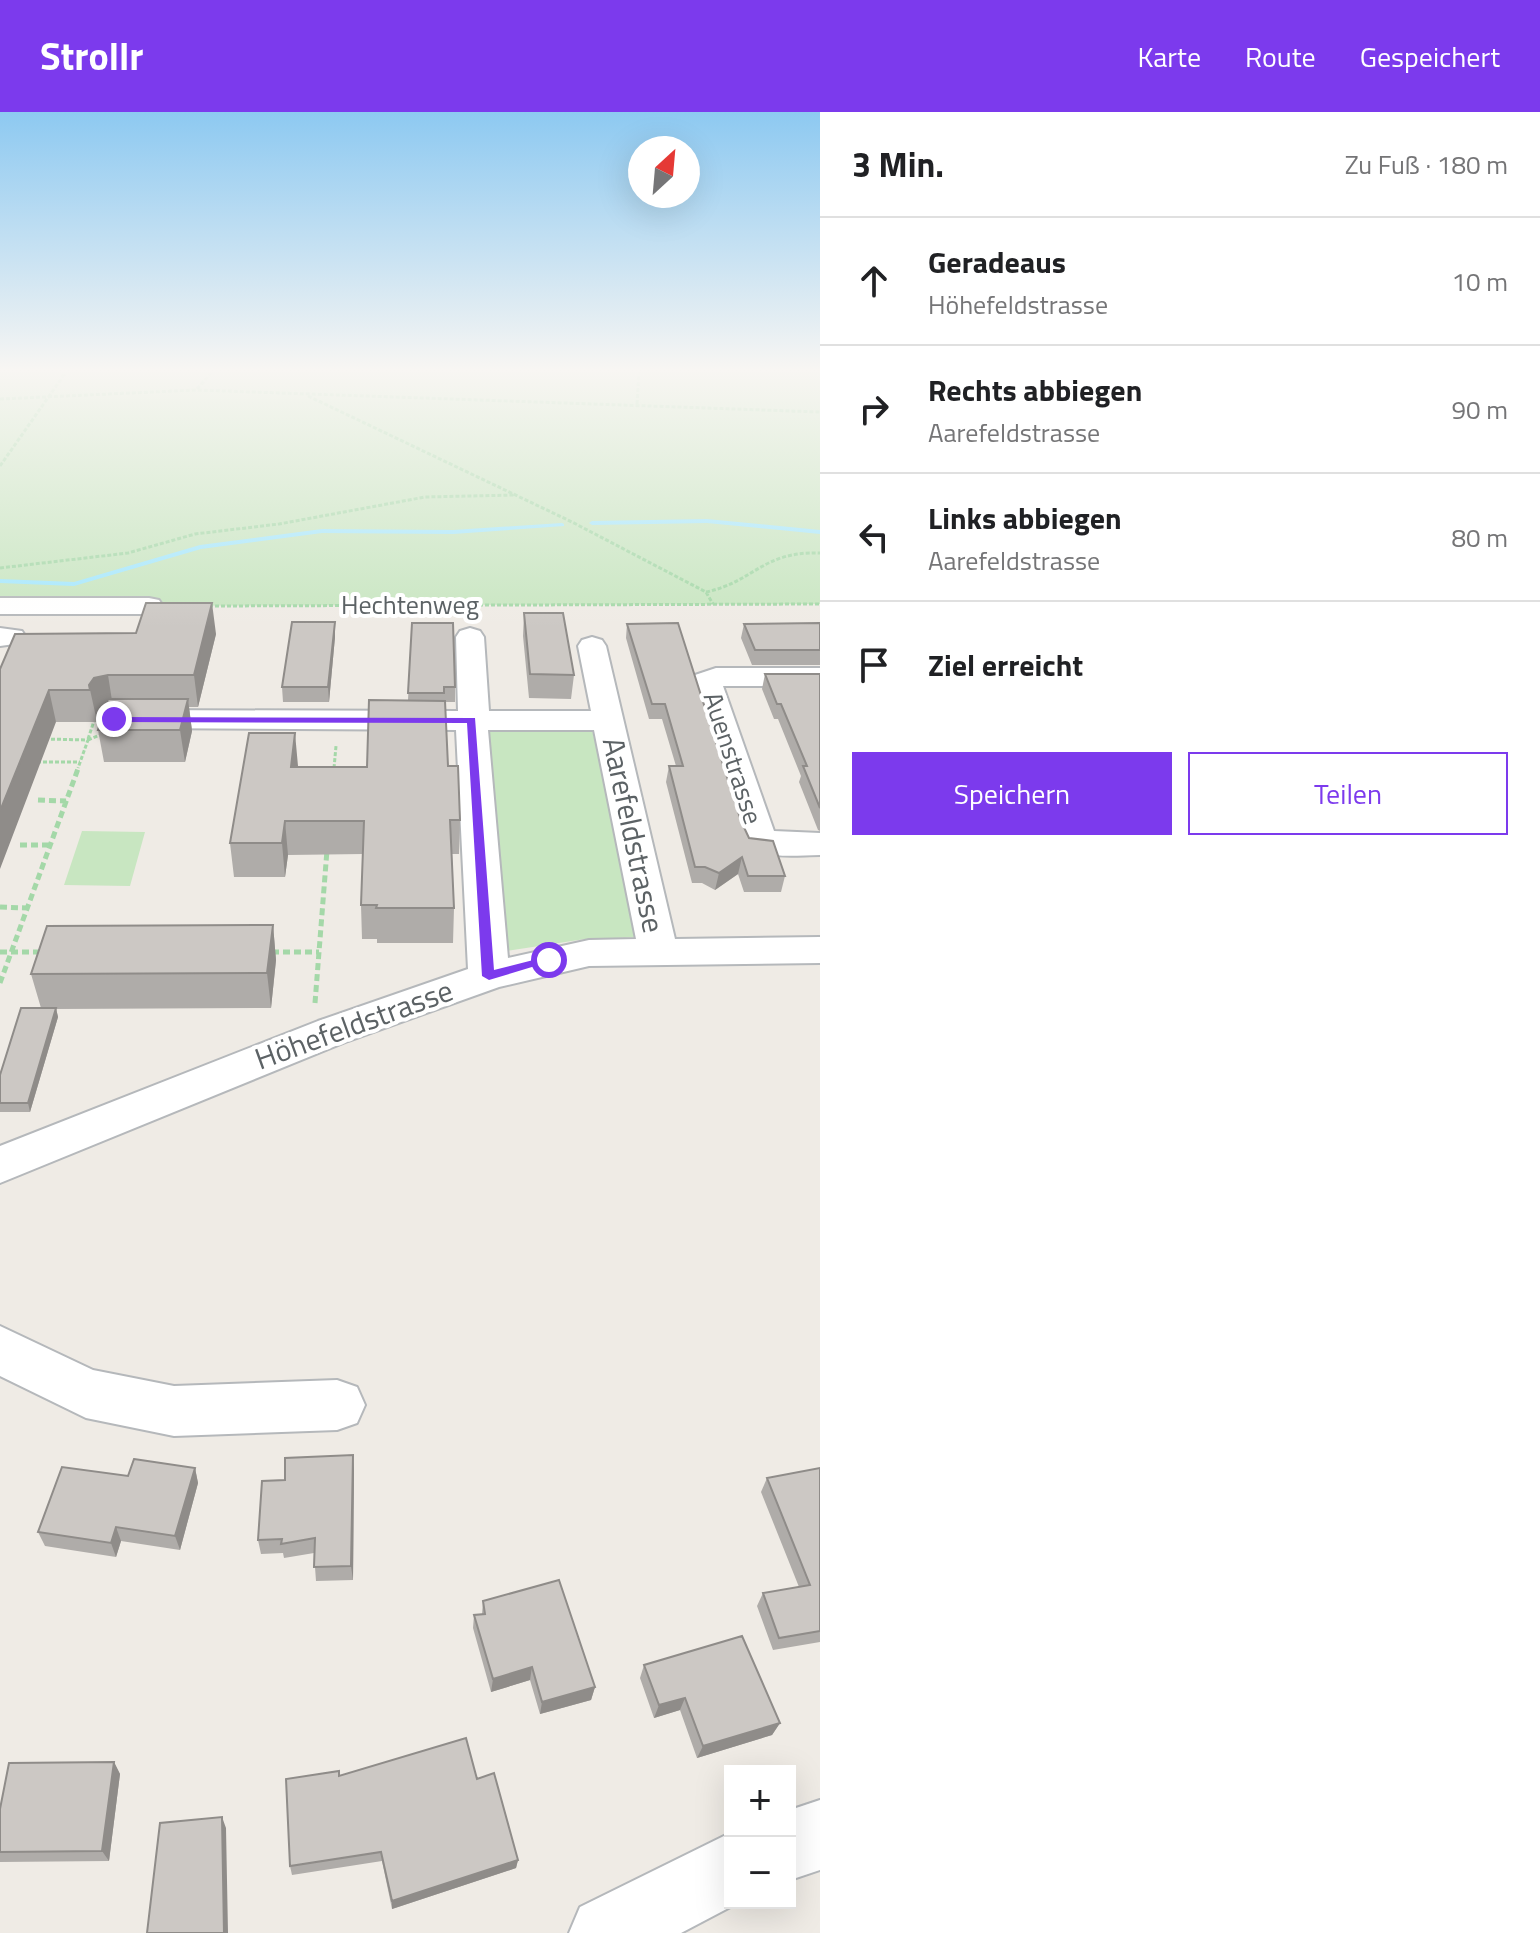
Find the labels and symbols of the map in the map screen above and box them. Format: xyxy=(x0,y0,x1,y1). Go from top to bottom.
north arrow xyxy=(628,136,700,208)
street label: Hechtenweg xyxy=(341,585,479,624)
street label: Auenstrasse xyxy=(694,687,773,829)
route end xyxy=(96,701,132,737)
street label: Aarefeldstrasse xyxy=(591,733,677,937)
route start xyxy=(531,942,567,978)
street label: Höhefeldstrasse xyxy=(248,967,459,1081)

